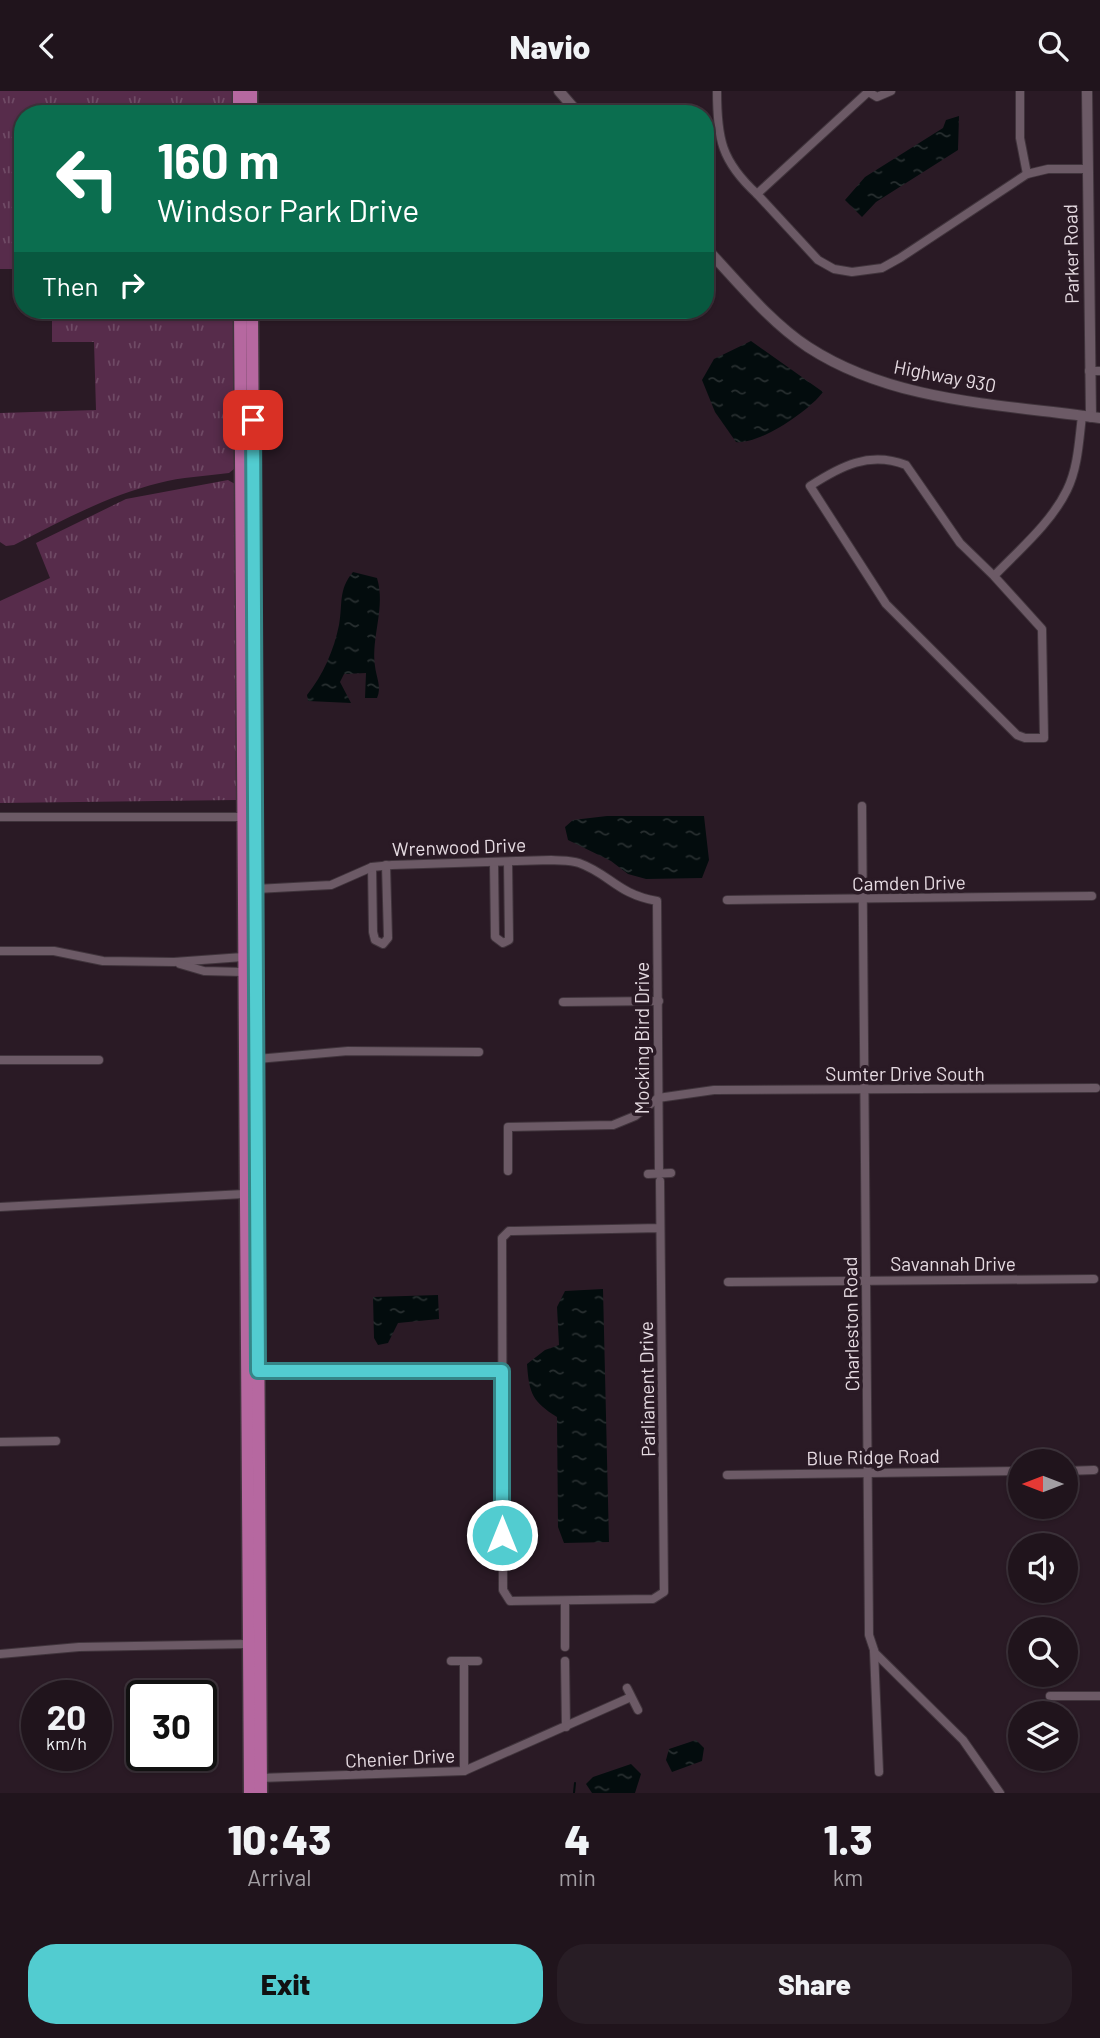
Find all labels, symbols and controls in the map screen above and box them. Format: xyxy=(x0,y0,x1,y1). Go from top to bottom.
icon: back xyxy=(28,27,66,65)
text: Navio xyxy=(510,27,590,65)
icon: search xyxy=(1034,27,1072,65)
text: 160 m xyxy=(157,130,279,189)
icon: left xyxy=(42,133,133,224)
text: Windsor Park Drive xyxy=(157,190,419,228)
street label: Parker Road xyxy=(1058,204,1083,304)
icon: right xyxy=(113,266,151,304)
text: Then xyxy=(42,270,99,301)
street label: Highway 930 xyxy=(892,354,998,397)
pin xyxy=(223,390,283,450)
icon: arrive xyxy=(234,401,272,439)
street label: Wrenwood Drive xyxy=(392,833,526,860)
street label: Camden Drive xyxy=(852,870,966,895)
street label: Mocking Bird Drive xyxy=(630,962,653,1114)
street label: Sumter Drive South xyxy=(825,1062,985,1085)
street label: Savannah Drive xyxy=(890,1252,1016,1275)
street label: Charleston Road xyxy=(838,1256,863,1392)
street label: Parliament Drive xyxy=(634,1321,659,1457)
street label: Blue Ridge Road xyxy=(806,1444,940,1469)
north arrow xyxy=(1008,1449,1078,1519)
map controls xyxy=(1008,1449,1078,1771)
position arrow xyxy=(465,1498,539,1572)
button: sound xyxy=(1008,1533,1078,1603)
button: search xyxy=(1008,1617,1078,1687)
speed limit sign: 30 xyxy=(126,1680,217,1771)
text: 20 xyxy=(47,1695,86,1737)
button: layers xyxy=(1008,1701,1078,1771)
text: km/h xyxy=(46,1732,87,1754)
street label: Chenier Drive xyxy=(344,1743,456,1772)
text: 10:43 xyxy=(227,1813,331,1863)
text: 4 xyxy=(564,1813,590,1863)
text: 1.3 xyxy=(823,1813,873,1863)
text: Arrival xyxy=(247,1863,311,1891)
text: min xyxy=(559,1863,596,1891)
text: km xyxy=(833,1863,863,1891)
button: Exit xyxy=(28,1944,543,2024)
button: Share xyxy=(557,1944,1072,2024)

